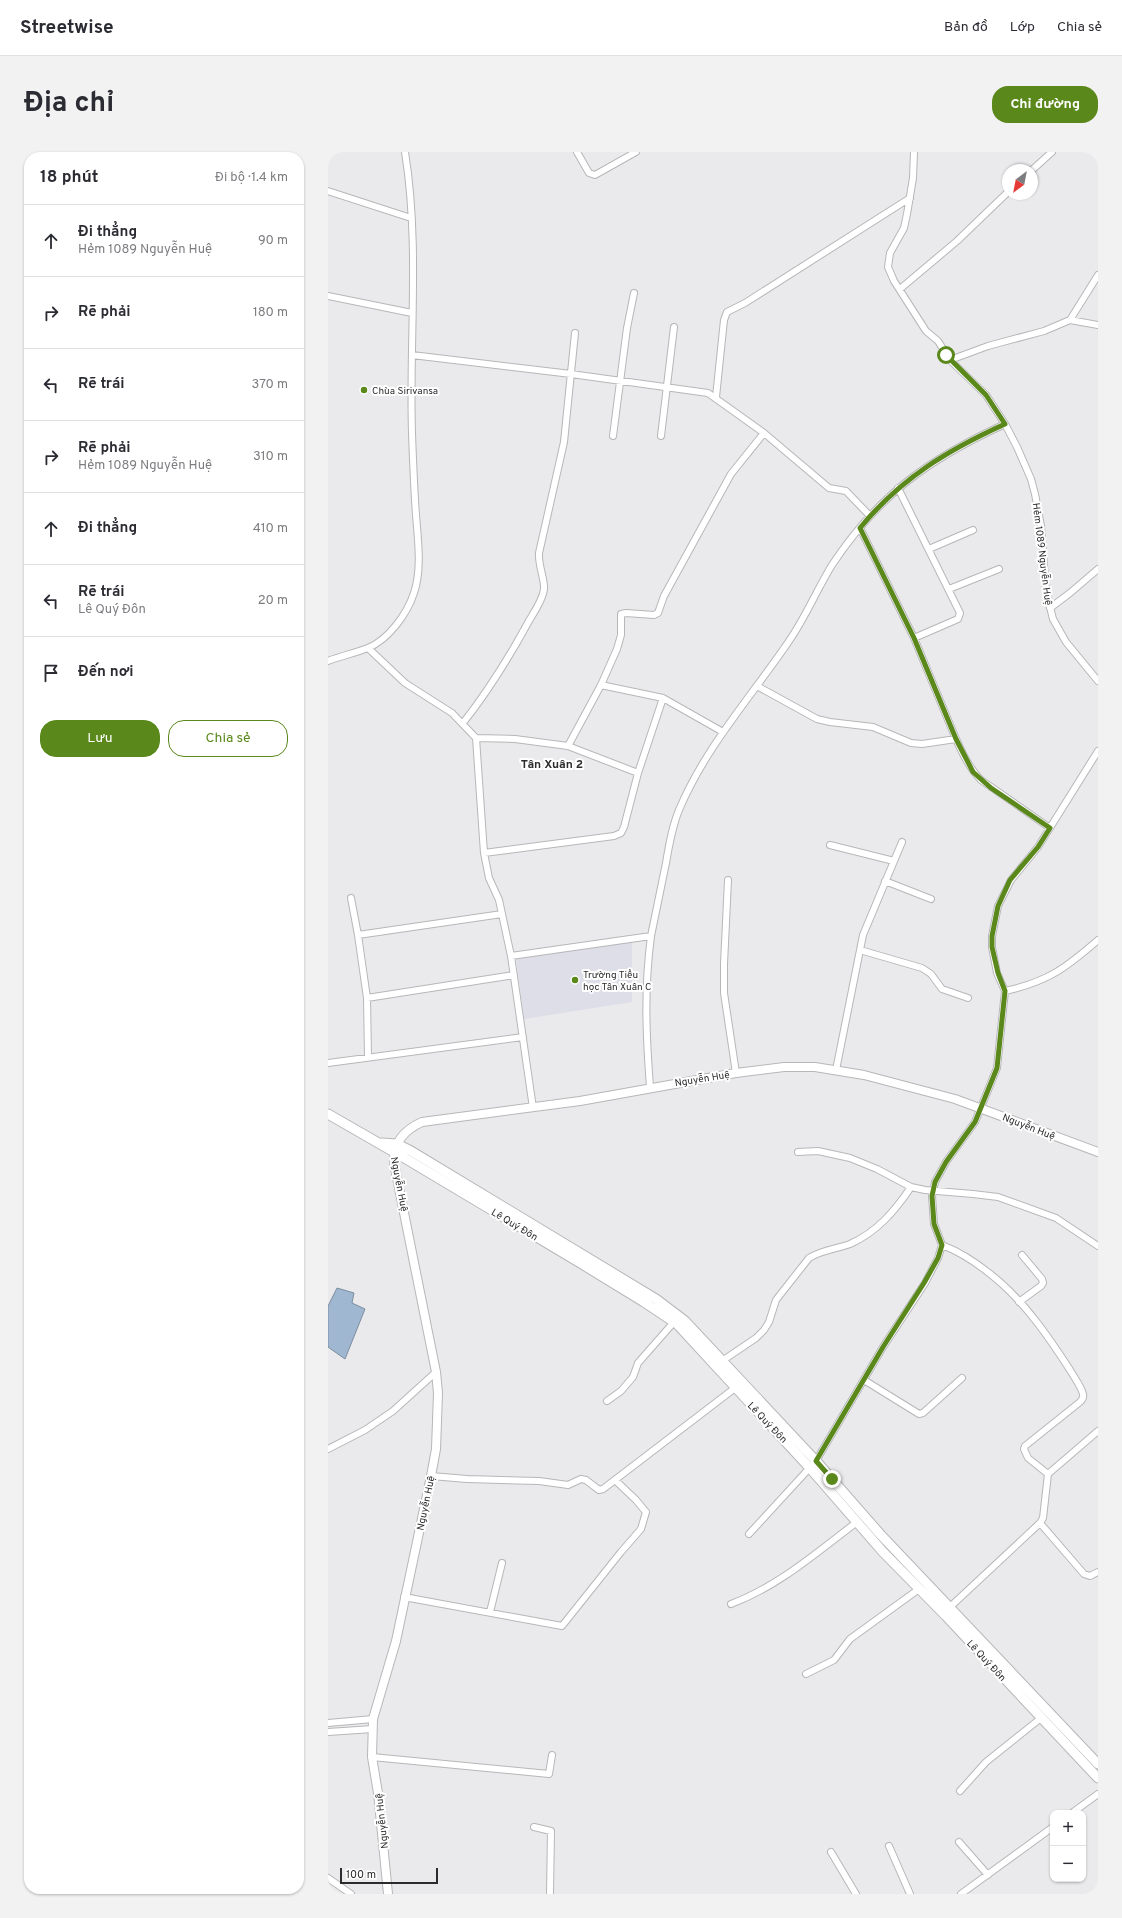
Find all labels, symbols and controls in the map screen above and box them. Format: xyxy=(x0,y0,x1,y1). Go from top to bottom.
text: Streetwise xyxy=(20,16,113,40)
text: Bản đồ xyxy=(944,19,988,36)
text: Lớp xyxy=(1010,19,1035,36)
text: Chia sẻ xyxy=(1057,19,1102,36)
text: Địa chỉ xyxy=(24,86,114,122)
button: Chỉ đường xyxy=(992,86,1098,123)
north arrow xyxy=(1002,164,1038,200)
text: 18 phút xyxy=(40,167,98,189)
text: Đi bộ · 1.4 km xyxy=(215,170,288,186)
text: Đi thẳng xyxy=(78,223,137,242)
icon: ahead xyxy=(40,230,62,252)
text: 90 m xyxy=(258,233,288,249)
text: Hẻm 1089 Nguyễn Huệ xyxy=(78,242,212,258)
icon: right xyxy=(40,302,62,324)
text: Rẽ phải xyxy=(78,303,131,322)
text: 180 m xyxy=(253,305,288,321)
route start xyxy=(937,346,955,364)
icon: left xyxy=(40,374,62,396)
text: Rẽ trái xyxy=(78,375,125,394)
text: 370 m xyxy=(251,377,288,393)
marker: Chùa Sirivansa xyxy=(359,385,369,395)
place label: Chùa Sirivansa xyxy=(372,385,438,398)
text: Rẽ phải xyxy=(78,439,131,458)
icon: right xyxy=(40,446,62,468)
text: 310 m xyxy=(253,449,288,465)
text: Hẻm 1089 Nguyễn Huệ xyxy=(78,458,212,474)
street label: Hẻm 1089 Nguyễn Huệ xyxy=(1029,502,1054,606)
icon: ahead xyxy=(40,518,62,540)
text: Đi thẳng xyxy=(78,519,137,538)
text: 410 m xyxy=(253,521,288,537)
text: Rẽ trái xyxy=(78,583,125,602)
icon: left xyxy=(40,590,62,612)
text: 20 m xyxy=(258,593,288,609)
text: Lê Quý Đôn xyxy=(78,602,146,618)
icon: arrive xyxy=(40,662,62,684)
text: Đến nơi xyxy=(78,663,134,682)
button: Lưu xyxy=(40,720,160,757)
button: Chia sẻ xyxy=(168,720,288,757)
district label: Tân Xuân 2 xyxy=(521,757,583,773)
place label: Trường Tiểu học Tân Xuân C xyxy=(583,969,651,994)
marker: Trường Tiểu học Tân Xuân C xyxy=(570,975,580,985)
street label: Nguyễn Huệ xyxy=(674,1069,731,1090)
street label: Nguyễn Huệ xyxy=(1000,1111,1057,1143)
street label: Nguyễn Huệ xyxy=(387,1156,410,1213)
street label: Lê Quý Đôn xyxy=(489,1206,540,1244)
street label: Lê Quý Đôn xyxy=(744,1400,790,1446)
route end xyxy=(823,1470,841,1488)
street label: Nguyễn Huệ xyxy=(414,1475,439,1532)
street label: Lê Quý Đôn xyxy=(963,1638,1008,1685)
street label: Nguyễn Huệ xyxy=(373,1793,392,1849)
map controls xyxy=(1050,1810,1086,1882)
button: + xyxy=(1050,1810,1086,1846)
button: − xyxy=(1050,1846,1086,1882)
scale bar xyxy=(340,1866,438,1885)
text: 100 m xyxy=(346,1868,376,1882)

